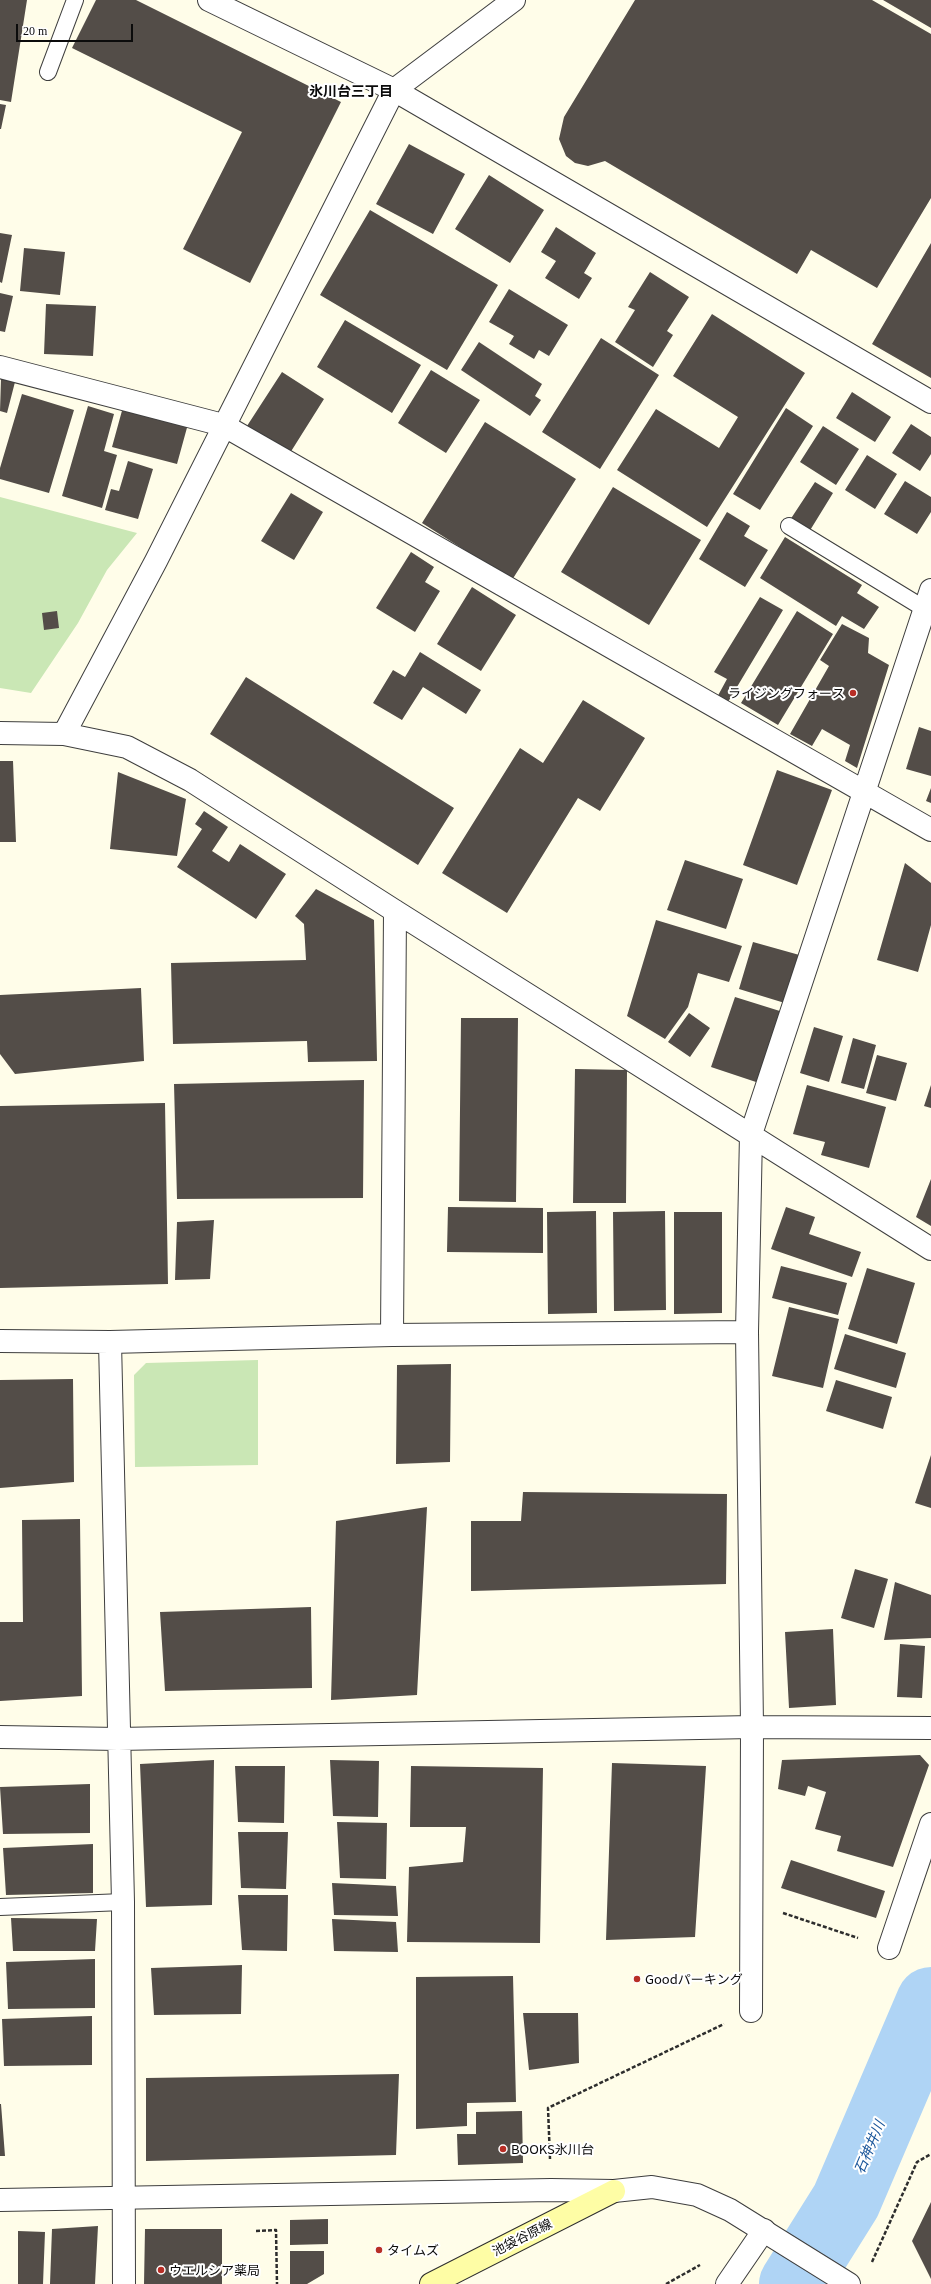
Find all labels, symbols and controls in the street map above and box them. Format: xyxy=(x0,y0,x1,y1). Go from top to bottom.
scale bar xyxy=(18,16,135,42)
text: 20 m xyxy=(23,24,47,38)
district label: 氷川台三丁目 xyxy=(309,83,393,99)
place label: ライジングフォース xyxy=(728,685,845,701)
marker: ライジングフォース xyxy=(848,688,858,698)
place label: Goodパーキング xyxy=(645,1971,743,1987)
marker: Goodパーキング xyxy=(632,1974,642,1984)
water label: 石神井川 xyxy=(850,2118,888,2176)
place label: BOOKS氷川台 xyxy=(511,2141,594,2157)
marker: BOOKS氷川台 xyxy=(498,2144,508,2154)
street label: 池袋谷原線 xyxy=(490,2215,554,2259)
place label: タイムズ xyxy=(387,2242,439,2258)
marker: タイムズ xyxy=(374,2245,384,2255)
place label: ウエルシア薬局 xyxy=(169,2262,260,2278)
marker: ウエルシア薬局 xyxy=(156,2265,166,2275)

